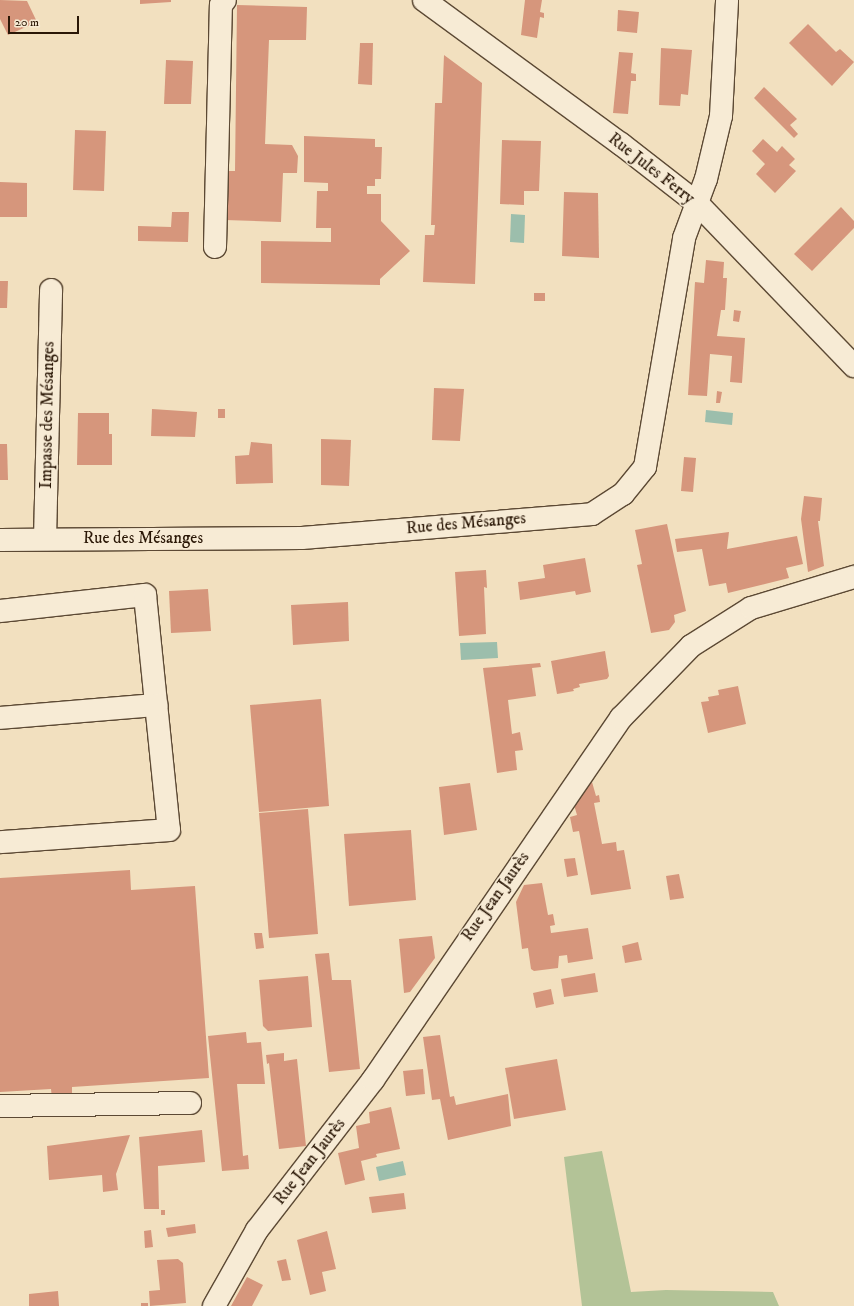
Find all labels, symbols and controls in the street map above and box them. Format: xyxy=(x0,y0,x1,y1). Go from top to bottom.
scale bar xyxy=(10,8,81,34)
text: 20 m xyxy=(15,15,39,30)
street label: Rue Jules Ferry xyxy=(604,129,698,209)
street label: Impasse des Mésanges xyxy=(37,341,59,489)
street label: Rue des Mésanges xyxy=(405,509,527,539)
street label: Rue des Mésanges xyxy=(83,529,203,549)
street label: Rue Jean Jaurès xyxy=(458,848,534,946)
street label: Rue Jean Jaurès xyxy=(270,1115,350,1209)

